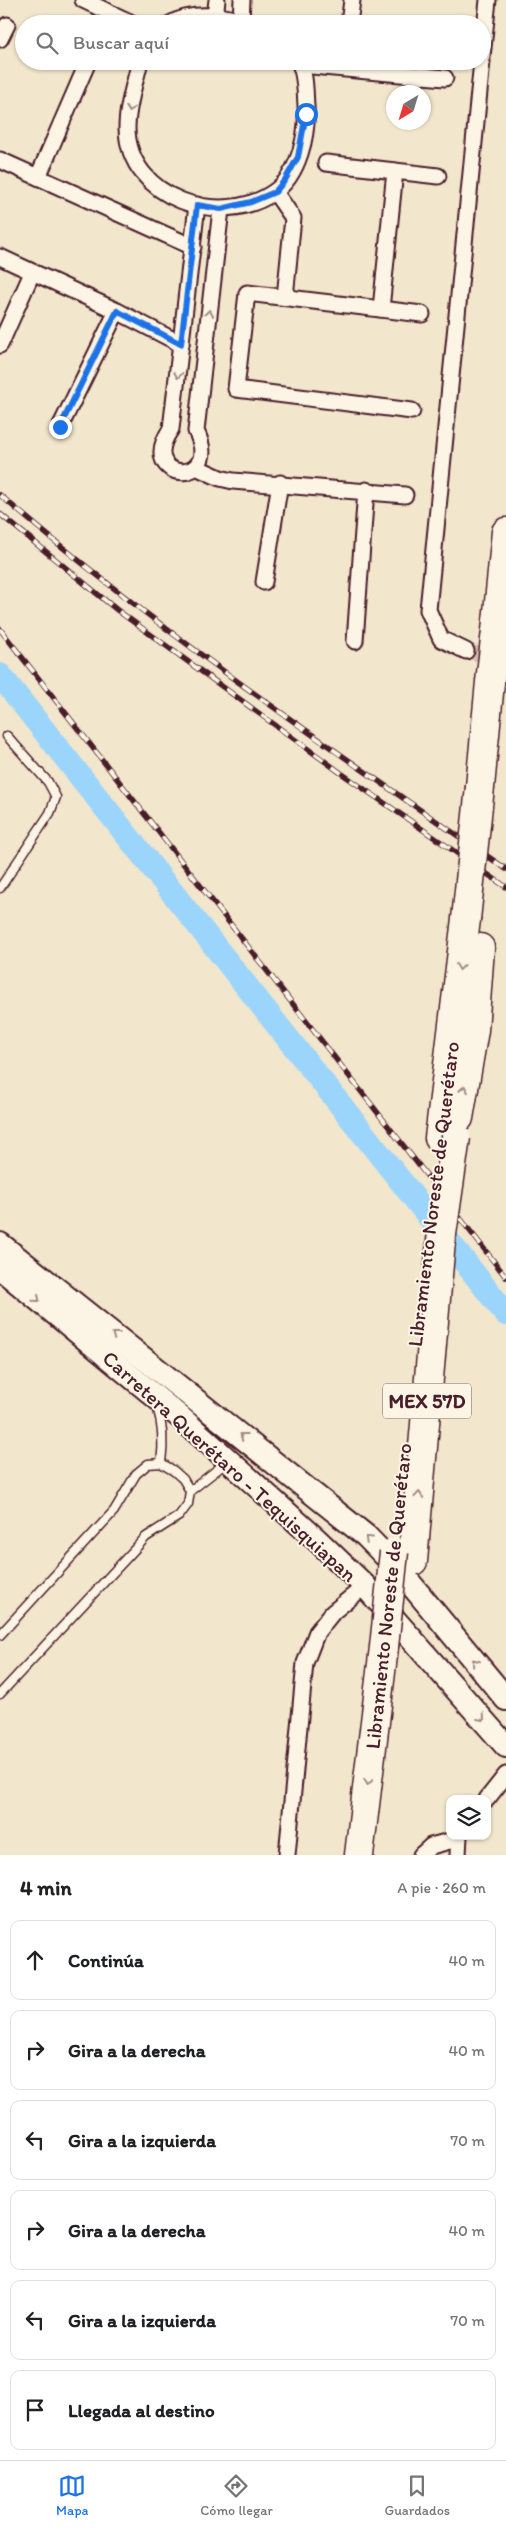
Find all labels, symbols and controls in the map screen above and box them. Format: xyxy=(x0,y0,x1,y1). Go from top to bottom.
search box xyxy=(15,15,491,70)
icon: search xyxy=(33,29,61,57)
text: Buscar aquí xyxy=(73,31,169,54)
north arrow xyxy=(386,85,431,130)
route start xyxy=(295,103,318,126)
one-way arrow xyxy=(125,105,136,113)
one-way arrow xyxy=(203,309,214,317)
one-way arrow xyxy=(173,371,184,379)
route end xyxy=(49,416,72,439)
one-way arrow xyxy=(455,964,466,972)
street label: Libramiento Noreste de Querétaro xyxy=(402,1040,464,1348)
one-way arrow xyxy=(459,1085,469,1093)
one-way arrow xyxy=(32,1293,41,1302)
one-way arrow xyxy=(112,1332,121,1341)
street label: Carretera Querétaro - Tequisquiapan xyxy=(98,1345,362,1587)
road number: MEX 57D xyxy=(383,1384,471,1418)
one-way arrow xyxy=(240,1434,249,1442)
street label: Libramiento Noreste de Querétaro xyxy=(359,1442,417,1750)
one-way arrow xyxy=(413,1491,424,1499)
one-way arrow xyxy=(365,1536,374,1545)
one-way arrow xyxy=(472,1658,481,1667)
one-way arrow xyxy=(476,1712,485,1721)
one-way arrow xyxy=(363,1778,374,1786)
map controls xyxy=(446,1795,491,1840)
button: layers xyxy=(446,1795,491,1840)
text: 4 min xyxy=(20,1875,72,1900)
text: A pie · 260 m xyxy=(397,1878,486,1897)
icon: ahead xyxy=(21,1946,49,1974)
text: Continúa xyxy=(68,1949,144,1972)
text: 40 m xyxy=(448,1951,485,1970)
icon: right xyxy=(21,2036,49,2064)
text: Gira a la derecha xyxy=(68,2039,206,2062)
text: 40 m xyxy=(448,2041,485,2060)
icon: left xyxy=(21,2126,49,2154)
text: Gira a la izquierda xyxy=(68,2129,216,2152)
text: 70 m xyxy=(450,2131,485,2150)
icon: right xyxy=(21,2216,49,2244)
text: Gira a la derecha xyxy=(68,2219,206,2242)
text: 40 m xyxy=(448,2221,485,2240)
icon: left xyxy=(21,2306,49,2334)
text: Gira a la izquierda xyxy=(68,2309,216,2332)
text: 70 m xyxy=(450,2311,485,2330)
icon: arrive xyxy=(21,2396,49,2424)
text: Llegada al destino xyxy=(68,2399,215,2422)
tab: Mapa xyxy=(56,2472,88,2519)
tab: Cómo llegar xyxy=(200,2472,273,2519)
tab: Guardados xyxy=(384,2472,450,2519)

